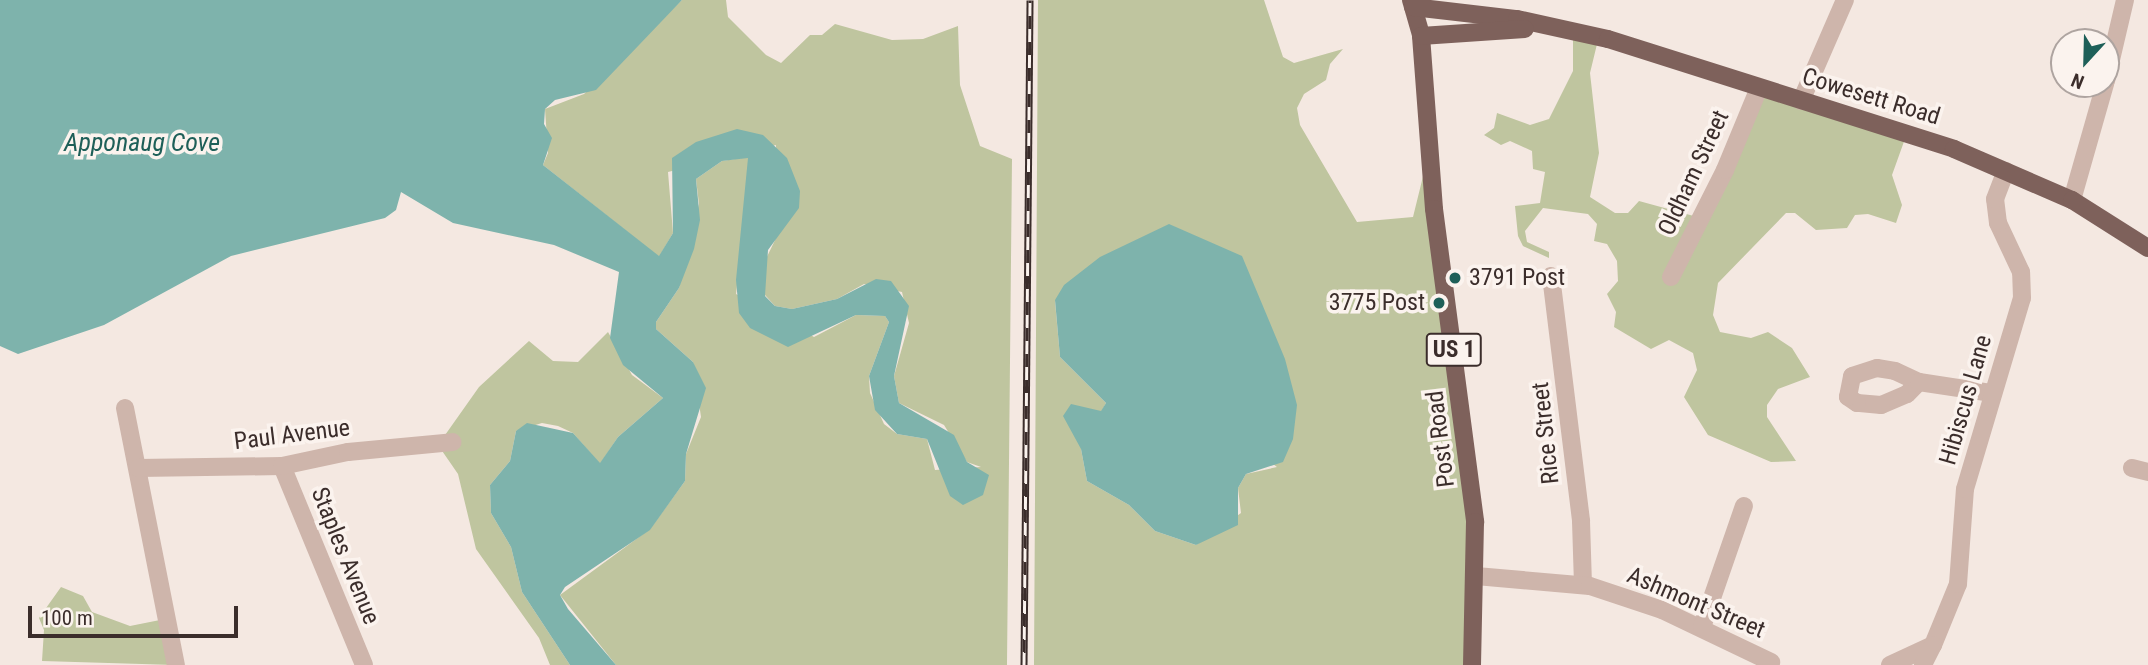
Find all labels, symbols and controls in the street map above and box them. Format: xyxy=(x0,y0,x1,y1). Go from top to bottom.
north arrow xyxy=(2050,28,2120,98)
street label: Cowesett Road xyxy=(1799,62,1943,132)
text: N xyxy=(2068,68,2087,94)
street label: Oldham Street xyxy=(1652,106,1736,240)
water label: Apponaug Cove xyxy=(64,127,220,159)
place label: 3791 Post xyxy=(1469,264,1565,292)
marker: 3791 Post xyxy=(1447,270,1463,286)
place label: 3775 Post xyxy=(1329,289,1425,317)
marker: 3775 Post xyxy=(1431,295,1447,311)
road number: US 1 xyxy=(1424,330,1484,370)
street label: Hibiscus Lane xyxy=(1934,332,1998,468)
street label: Rice Street xyxy=(1526,381,1566,485)
street label: Post Road xyxy=(1421,389,1461,489)
street label: Paul Avenue xyxy=(232,414,352,456)
street label: Staples Avenue xyxy=(304,483,386,629)
street label: Ashmont Street xyxy=(1623,561,1769,645)
scale bar xyxy=(32,592,242,636)
text: 100 m xyxy=(41,606,93,630)

